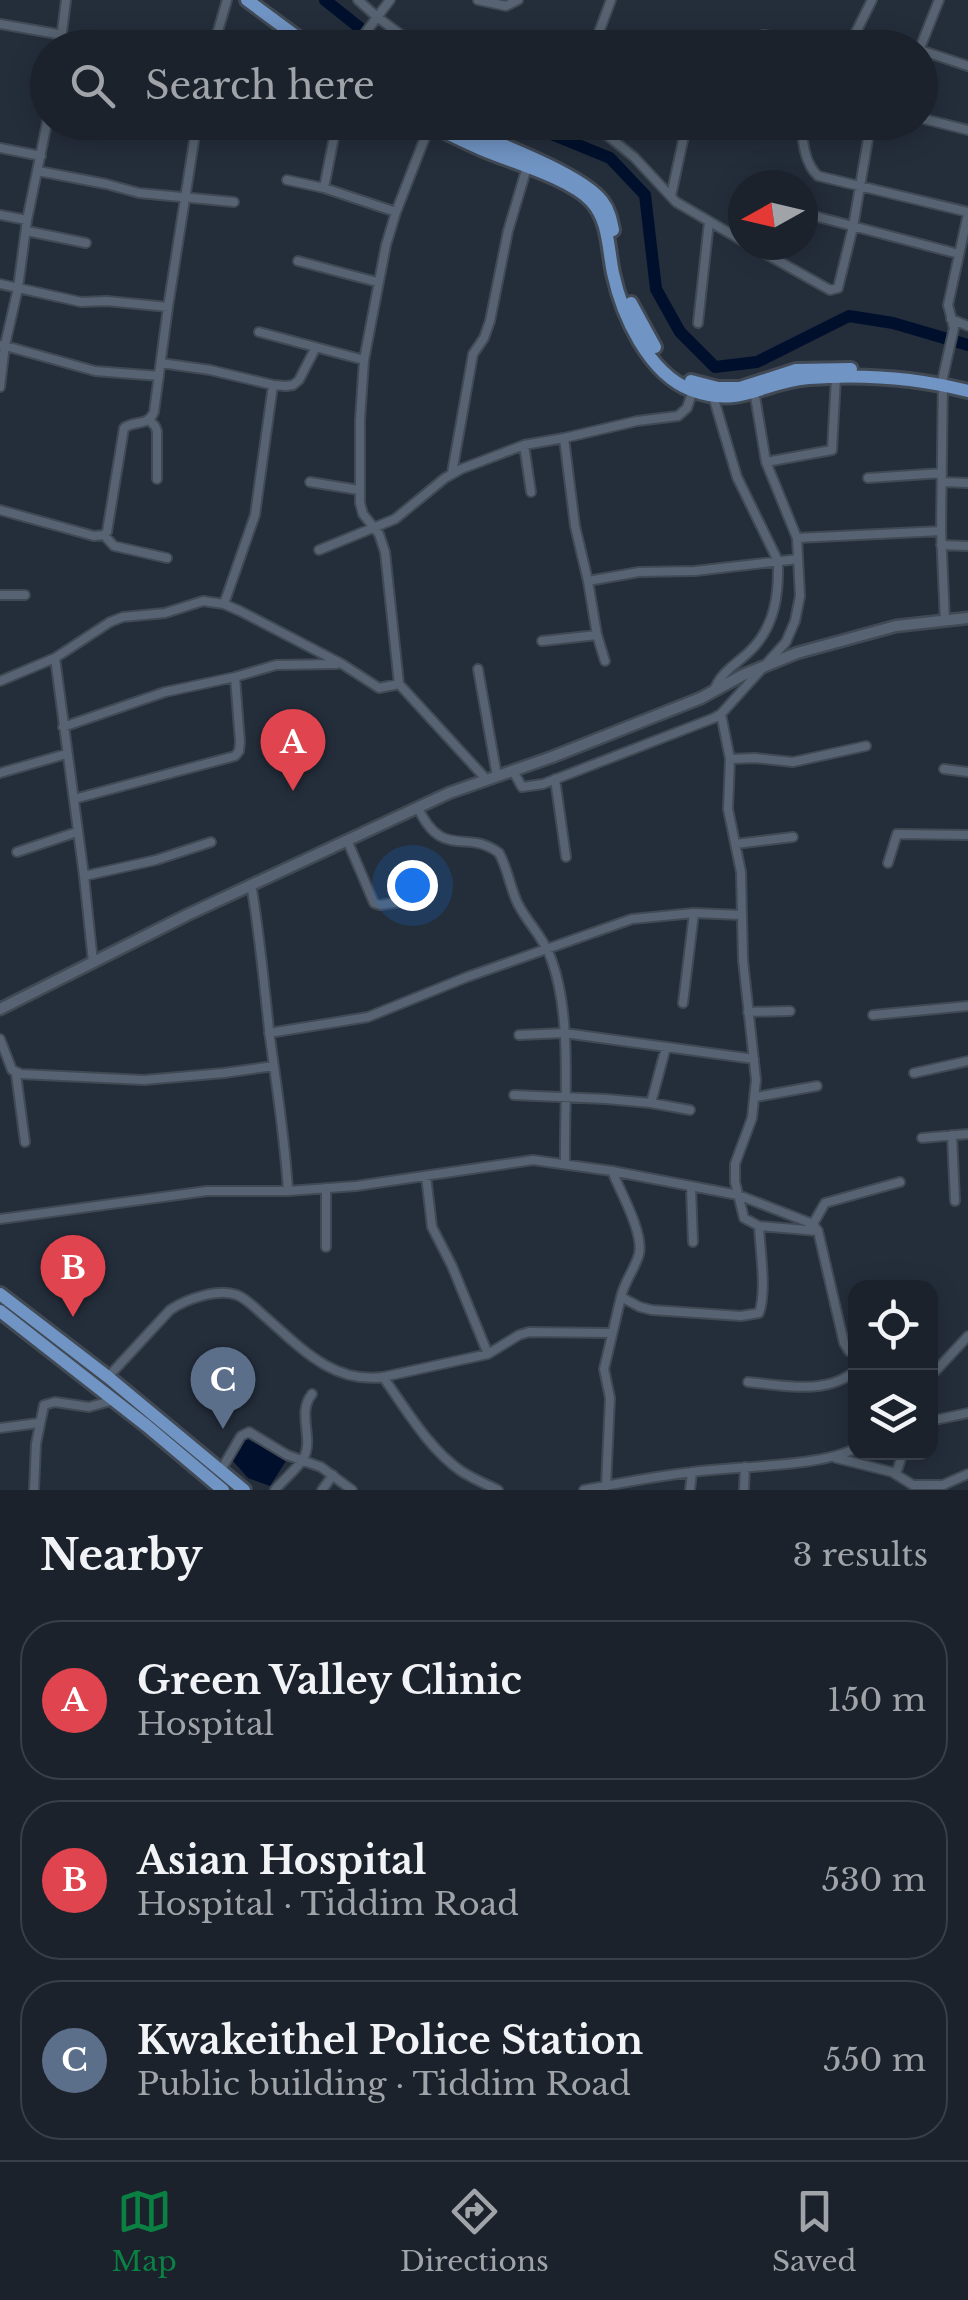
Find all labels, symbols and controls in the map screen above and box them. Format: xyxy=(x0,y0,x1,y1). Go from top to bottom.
search box xyxy=(30,30,938,140)
icon: search xyxy=(65,58,120,113)
text: Search here xyxy=(145,62,375,109)
north arrow xyxy=(728,170,818,260)
pin: A xyxy=(260,708,326,791)
your location xyxy=(387,860,438,911)
pin: B xyxy=(40,1234,106,1317)
map controls xyxy=(848,1280,938,1460)
button: locate xyxy=(848,1280,938,1370)
pin: C xyxy=(190,1346,256,1429)
button: layers xyxy=(848,1370,938,1460)
text: Nearby xyxy=(40,1529,203,1581)
text: 3 results xyxy=(793,1535,928,1575)
text: Green Valley Clinic xyxy=(137,1657,522,1704)
text: A xyxy=(62,1680,87,1720)
text: 150 m xyxy=(827,1680,926,1720)
text: Hospital xyxy=(137,1704,274,1744)
text: Asian Hospital xyxy=(137,1837,427,1884)
text: B xyxy=(62,1860,87,1900)
text: 530 m xyxy=(822,1860,926,1900)
text: Hospital · Tiddim Road xyxy=(137,1884,519,1924)
text: Kwakeithel Police Station xyxy=(137,2017,643,2064)
text: C xyxy=(61,2040,88,2080)
text: 550 m xyxy=(823,2040,926,2080)
text: Public building · Tiddim Road xyxy=(137,2064,631,2104)
tab: Map xyxy=(112,2184,177,2279)
tab: Directions xyxy=(400,2184,549,2279)
tab: Saved xyxy=(772,2184,856,2279)

